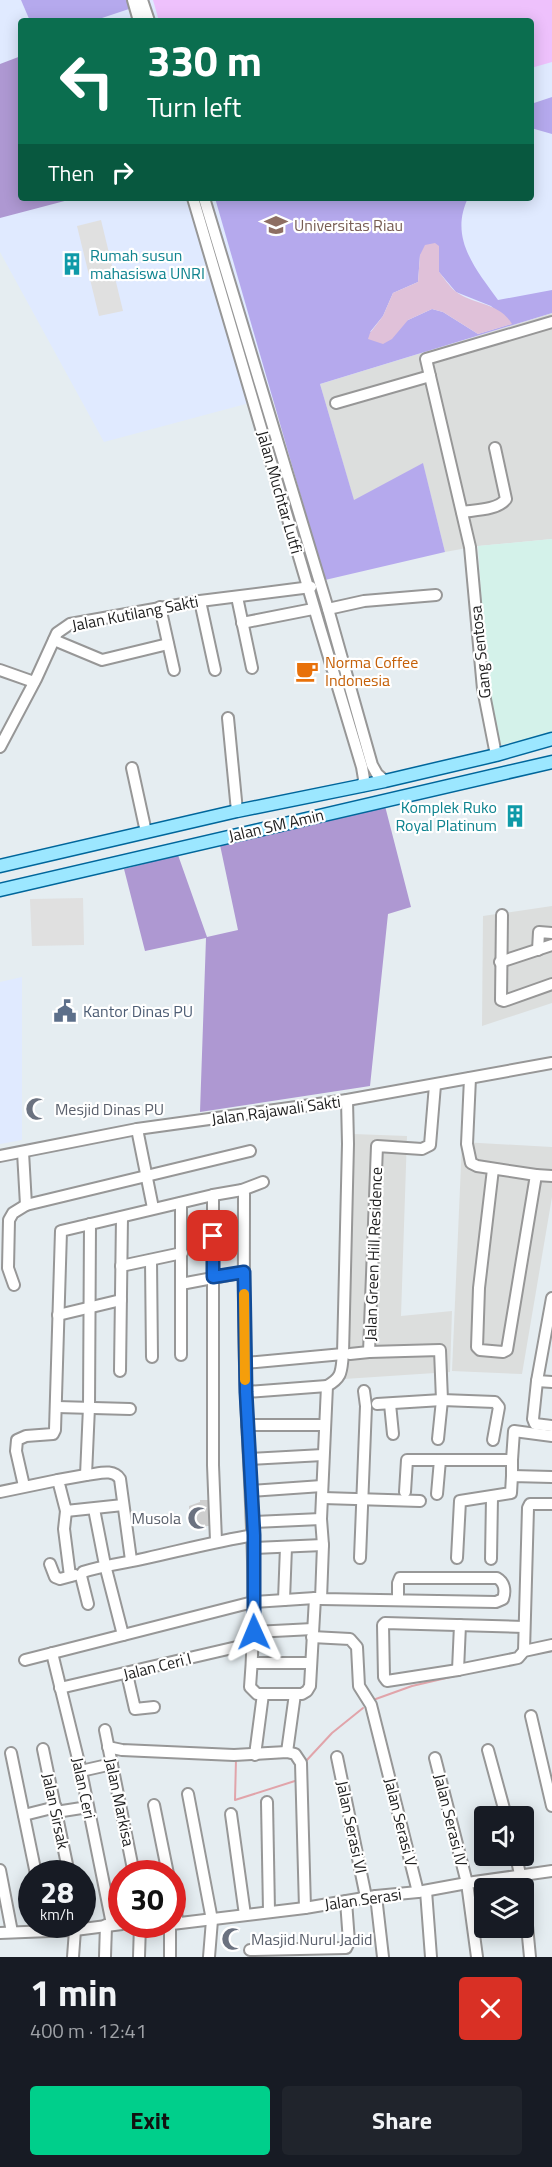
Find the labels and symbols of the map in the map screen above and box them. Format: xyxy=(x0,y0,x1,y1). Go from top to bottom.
school or university icon: Universitas Riau xyxy=(263,212,289,238)
place label: Universitas Riau xyxy=(294,213,403,237)
place label: Rumah susun mahasiswa UNRI xyxy=(90,243,205,285)
building icon: Rumah susun mahasiswa UNRI xyxy=(59,251,85,277)
street label: Jalan Muchtar Lutfi xyxy=(251,428,309,556)
street label: Jalan Kutilang Sakti xyxy=(70,589,200,637)
street label: Gang Sentosa xyxy=(463,604,497,700)
place label: Norma Coffee Indonesia xyxy=(325,650,418,692)
cafe icon: Norma Coffee Indonesia xyxy=(294,658,320,684)
place label: Komplek Ruko Royal Platinum xyxy=(395,795,497,837)
street label: Jalan SM Amin xyxy=(226,802,326,848)
building icon: Komplek Ruko Royal Platinum xyxy=(502,803,528,829)
public building icon: Kantor Dinas PU xyxy=(52,998,78,1024)
place label: Kantor Dinas PU xyxy=(83,999,193,1023)
street label: Jalan Rajawali Sakti xyxy=(210,1089,342,1131)
mosque icon: Mesjid Dinas PU xyxy=(24,1096,50,1122)
place label: Mesjid Dinas PU xyxy=(55,1097,164,1121)
street label: Jalan Green Hill Residence xyxy=(358,1167,388,1341)
pin xyxy=(187,1210,238,1261)
mosque icon: Musola xyxy=(186,1505,212,1531)
place label: Musola xyxy=(131,1506,181,1530)
position arrow xyxy=(222,1600,286,1664)
street label: Jalan Ceri I xyxy=(120,1646,194,1686)
street label: Jalan Ceri xyxy=(66,1755,102,1821)
street label: Jalan Markisa xyxy=(99,1755,141,1849)
street label: Jalan Sirsak xyxy=(36,1771,76,1852)
street label: Jalan Serasi IV xyxy=(428,1771,474,1869)
street label: Jalan Serasi V xyxy=(378,1775,424,1869)
street label: Jalan Serasi VI xyxy=(330,1778,374,1876)
speed limit sign: 30 xyxy=(108,1860,186,1938)
street label: Jalan Serasi xyxy=(323,1882,403,1916)
mosque icon: Masjid Nurul Jadid xyxy=(220,1926,246,1952)
place label: Masjid Nurul Jadid xyxy=(251,1927,373,1951)

